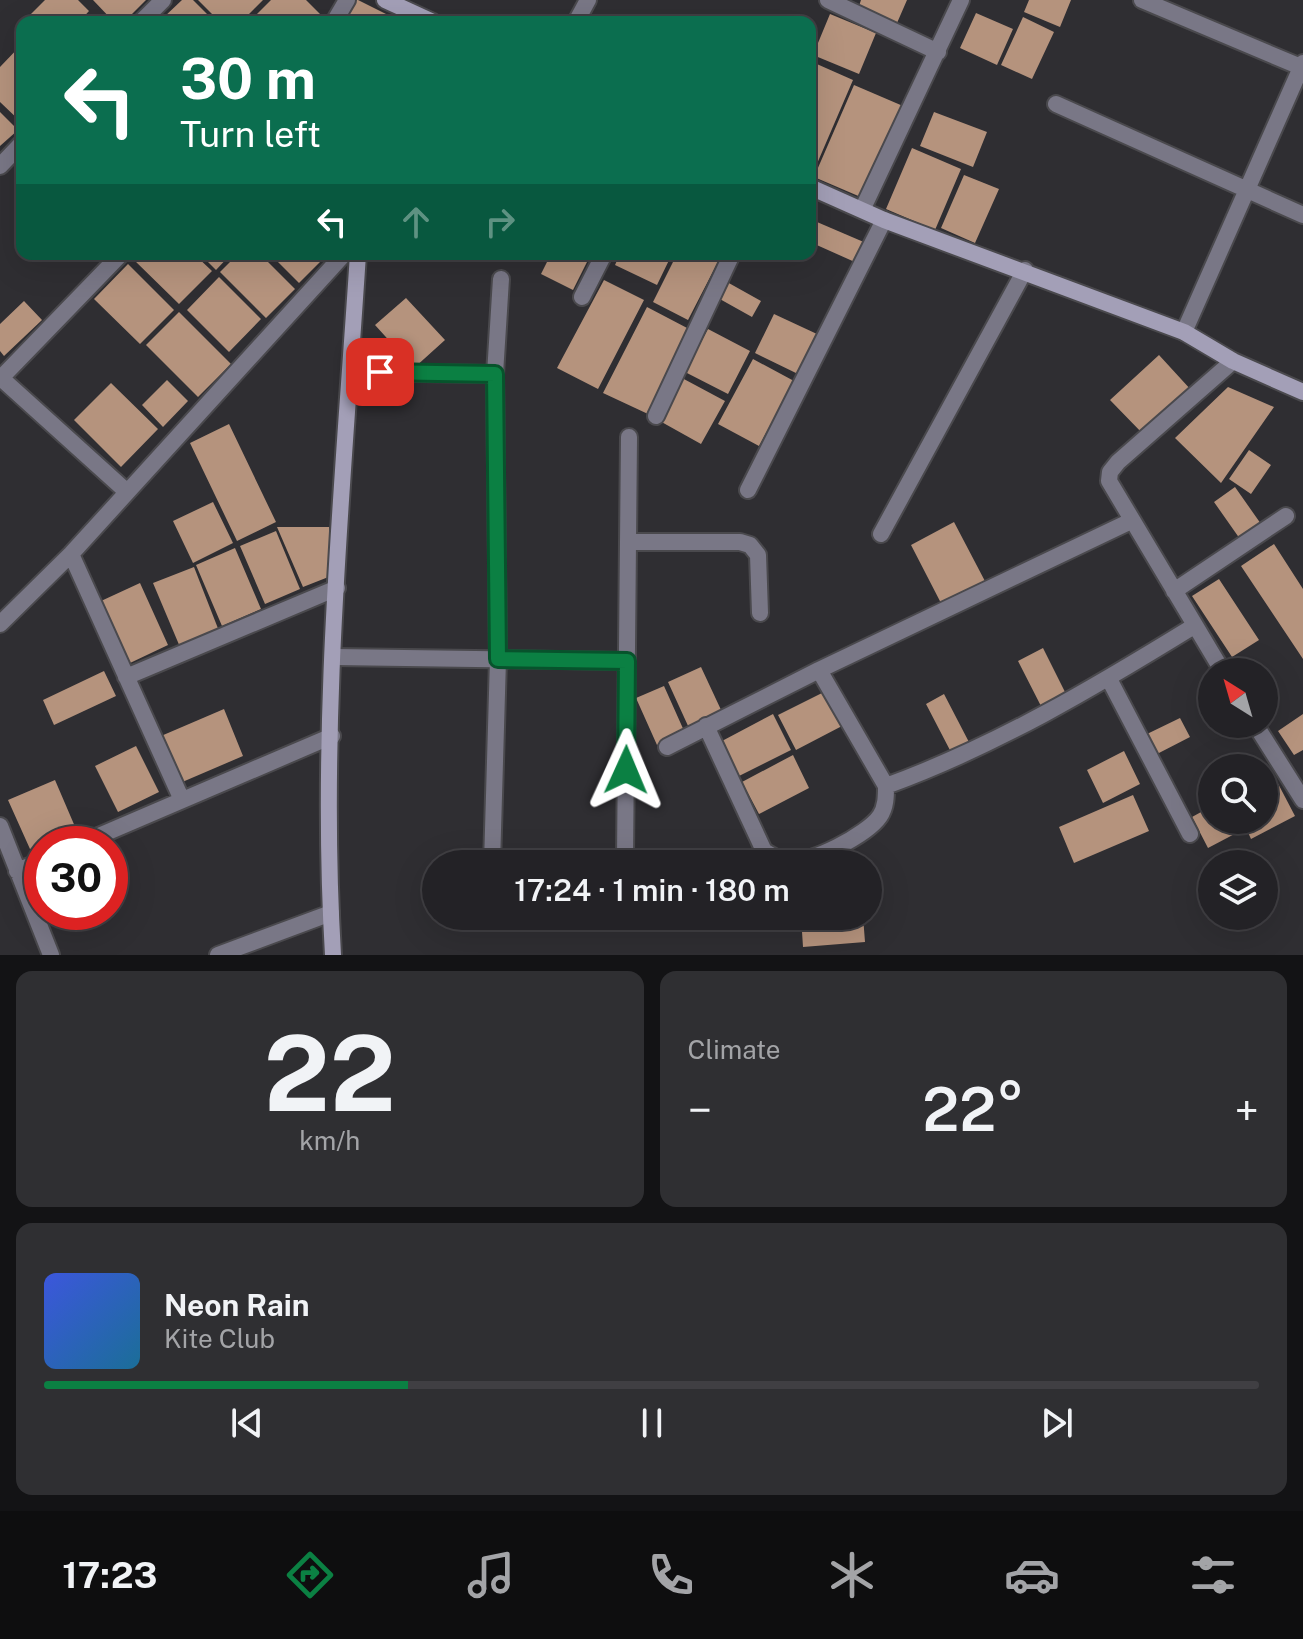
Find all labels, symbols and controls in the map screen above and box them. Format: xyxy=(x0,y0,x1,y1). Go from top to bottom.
text: 30 m xyxy=(180,46,316,112)
icon: left xyxy=(48,48,152,152)
text: Turn left xyxy=(180,113,321,155)
icon: left xyxy=(310,200,354,244)
icon: ahead xyxy=(394,200,438,244)
icon: right xyxy=(478,200,522,244)
pin xyxy=(346,338,414,406)
icon: arrive xyxy=(358,350,402,394)
north arrow xyxy=(1198,658,1278,738)
map controls xyxy=(1198,658,1278,930)
position arrow xyxy=(584,728,668,812)
button: search xyxy=(1198,754,1278,834)
speed limit sign: 30 xyxy=(24,826,128,930)
button: layers xyxy=(1198,850,1278,930)
text: 17:24 · 1 min · 180 m xyxy=(514,872,790,908)
text: 22 xyxy=(264,1012,396,1134)
text: Climate xyxy=(688,1034,781,1065)
text: 22° xyxy=(922,1074,1024,1145)
text: − xyxy=(688,1084,712,1136)
text: + xyxy=(1235,1084,1259,1136)
text: km/h xyxy=(299,1125,360,1156)
text: Neon Rain xyxy=(164,1287,310,1323)
text: Kite Club xyxy=(164,1323,275,1354)
icon: previous xyxy=(225,1401,269,1445)
icon: pause xyxy=(630,1401,674,1445)
icon: next xyxy=(1035,1401,1079,1445)
icon: directions xyxy=(282,1547,338,1603)
icon: music xyxy=(463,1547,519,1603)
icon: phone xyxy=(643,1547,699,1603)
icon: climate xyxy=(824,1547,880,1603)
icon: car xyxy=(1004,1547,1060,1603)
icon: filters xyxy=(1185,1547,1241,1603)
text: 17:23 xyxy=(62,1554,157,1596)

